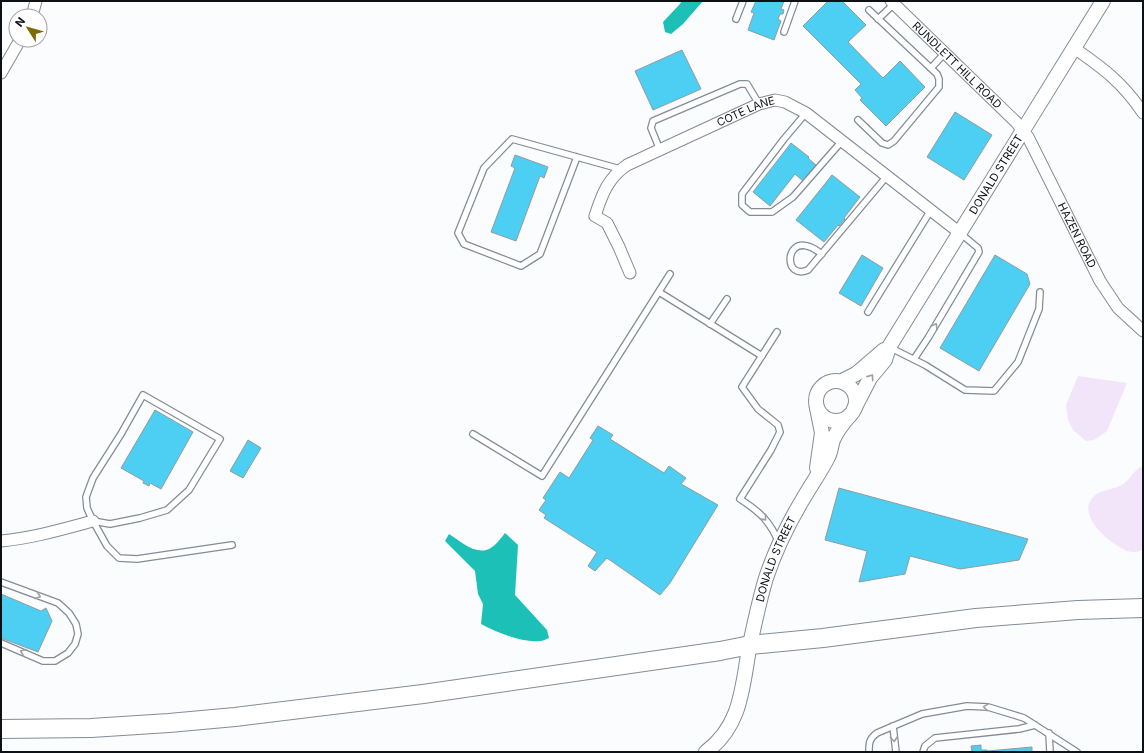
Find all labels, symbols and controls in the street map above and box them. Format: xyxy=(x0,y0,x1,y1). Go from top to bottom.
north arrow xyxy=(8,8,48,48)
text: N xyxy=(12,14,28,30)
street label: RUNDLETT HILL ROAD xyxy=(909,19,1005,111)
street label: COTE LANE xyxy=(715,93,776,130)
street label: DONALD STREET xyxy=(966,132,1026,217)
street label: HAZEN ROAD xyxy=(1055,200,1099,270)
one-way arrow xyxy=(930,323,938,330)
one-way arrow xyxy=(866,375,873,382)
street label: DONALD STREET xyxy=(753,514,799,603)
one-way arrow xyxy=(760,514,767,521)
one-way arrow xyxy=(34,591,41,599)
one-way arrow xyxy=(19,649,26,657)
one-way arrow xyxy=(983,703,989,712)
one-way arrow xyxy=(890,736,899,742)

